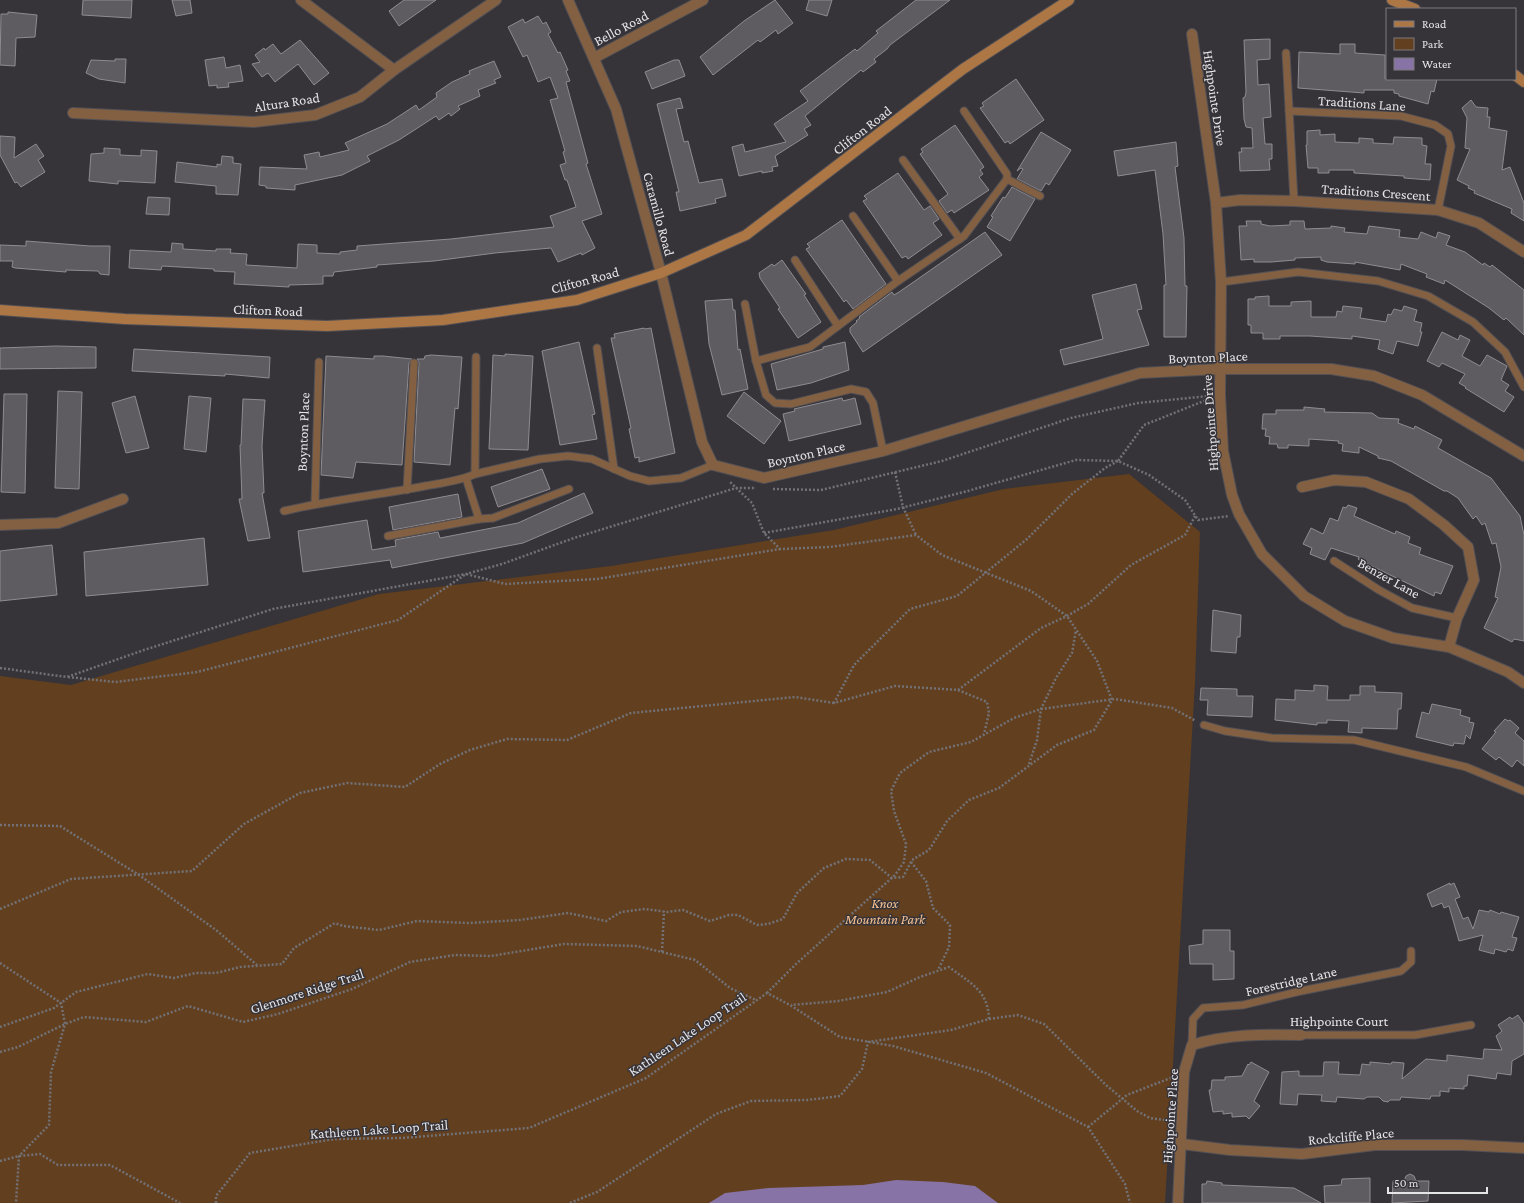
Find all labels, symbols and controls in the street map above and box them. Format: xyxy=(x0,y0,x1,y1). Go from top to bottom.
street label: Bello Road xyxy=(591,7,651,49)
legend xyxy=(1386,8,1516,80)
text: Road xyxy=(1422,17,1447,31)
text: Park xyxy=(1422,37,1444,51)
street label: Highpointe Drive xyxy=(1200,49,1230,147)
text: Water xyxy=(1422,57,1452,71)
street label: Altura Road xyxy=(253,89,321,115)
street label: Traditions Lane xyxy=(1318,92,1406,114)
street label: Clifton Road xyxy=(830,102,895,158)
street label: Caramillo Road xyxy=(640,170,678,258)
street label: Traditions Crescent xyxy=(1321,180,1431,204)
street label: Clifton Road xyxy=(549,263,621,297)
street label: Clifton Road xyxy=(233,301,304,319)
street label: Boynton Place xyxy=(1168,348,1248,366)
street label: Highpointe Drive xyxy=(1199,374,1221,472)
street label: Boynton Place xyxy=(294,392,312,472)
street label: Boynton Place xyxy=(766,437,846,471)
street label: Benzer Lane xyxy=(1355,554,1423,602)
park label: Knox Mountain Park xyxy=(844,895,926,927)
street label: Forestridge Lane xyxy=(1244,963,1338,999)
street label: Glenmore Ridge Trail xyxy=(248,965,366,1017)
street label: Kathleen Lake Loop Trail xyxy=(625,988,749,1079)
street label: Highpointe Court xyxy=(1290,1013,1388,1029)
street label: Highpointe Place xyxy=(1159,1068,1181,1164)
street label: Kathleen Lake Loop Trail xyxy=(309,1116,449,1142)
street label: Rockcliffe Place xyxy=(1307,1124,1395,1148)
scale bar xyxy=(1388,1169,1487,1195)
text: 50 m xyxy=(1394,1176,1419,1190)

